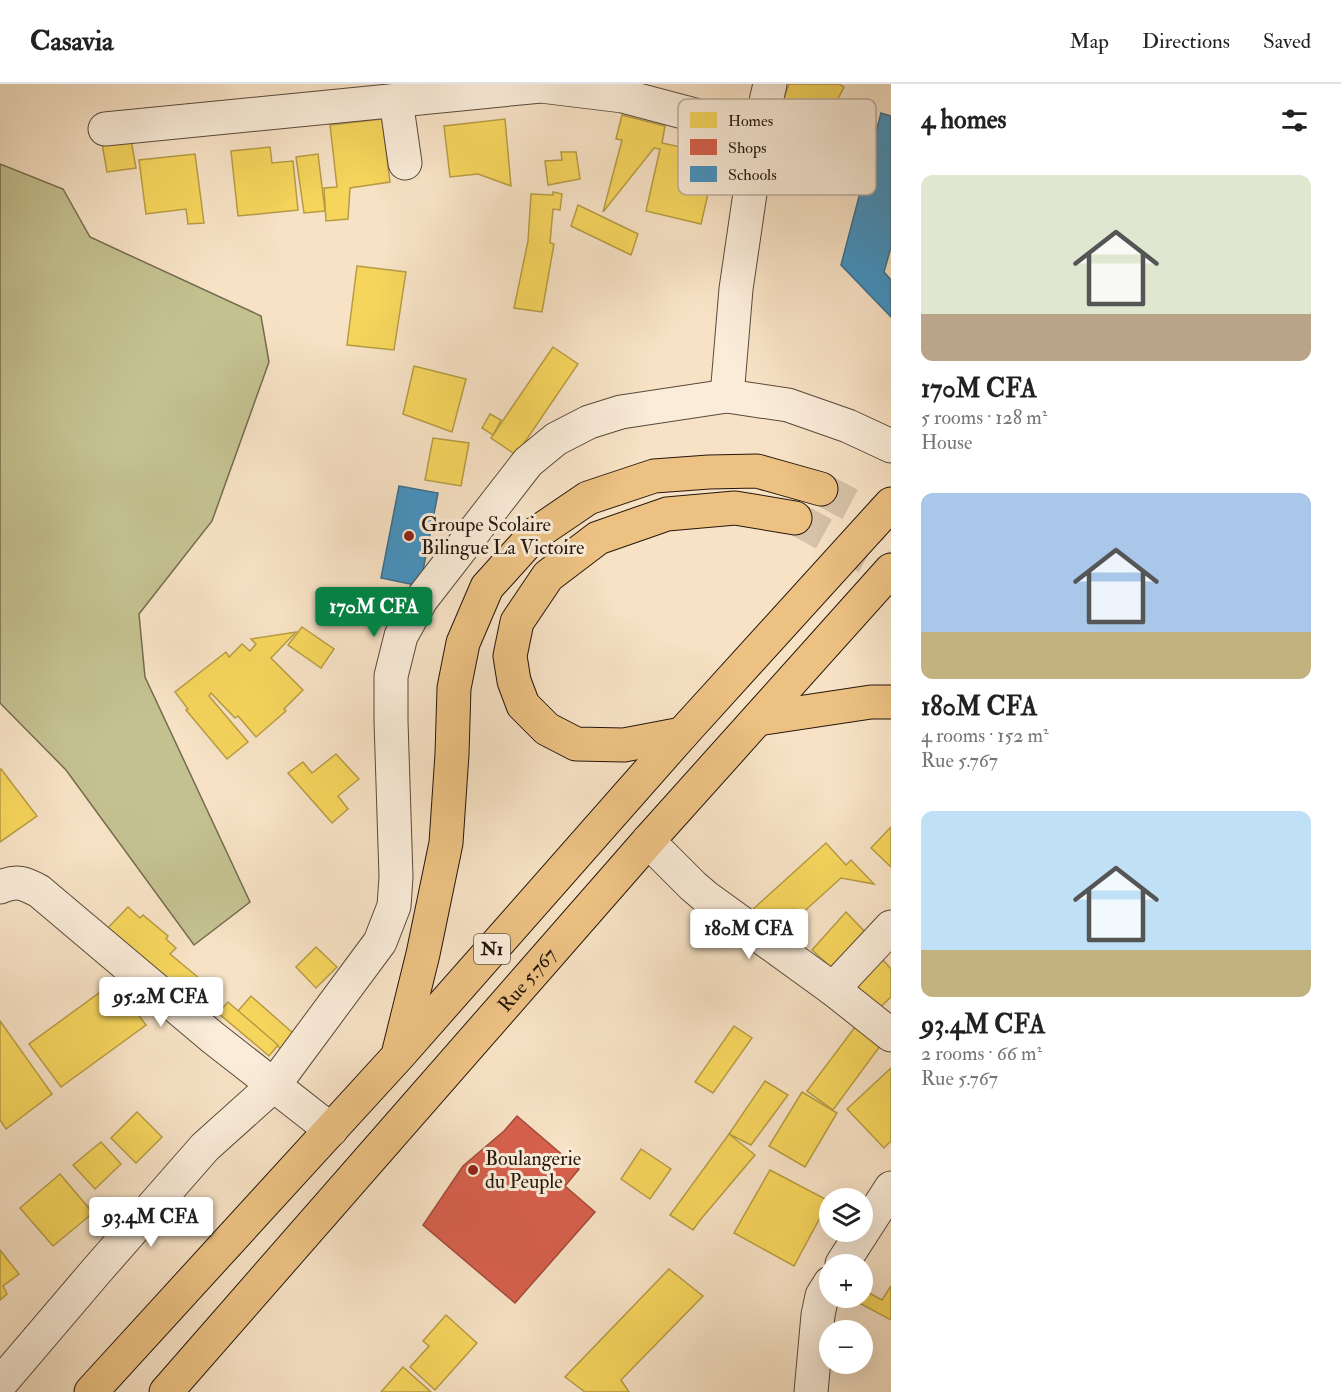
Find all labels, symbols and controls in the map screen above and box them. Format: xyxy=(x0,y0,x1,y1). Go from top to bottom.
text: Casavia xyxy=(30,24,114,59)
text: Map xyxy=(1069,28,1109,55)
text: Directions xyxy=(1142,28,1230,55)
text: Saved xyxy=(1263,28,1311,55)
legend xyxy=(678,99,876,195)
text: 4 homes xyxy=(921,104,1007,136)
icon: filters xyxy=(1278,104,1311,137)
text: Homes xyxy=(728,111,773,131)
text: Shops xyxy=(728,138,767,159)
text: Schools xyxy=(728,165,777,185)
icon: home xyxy=(1062,214,1170,322)
text: 170M CFA xyxy=(921,373,1037,405)
text: 5 rooms · 128 m² xyxy=(921,405,1047,430)
text: House xyxy=(921,430,972,455)
place label: Groupe Scolaire Bilingue La Victoire xyxy=(421,512,584,560)
marker: Groupe Scolaire Bilingue La Victoire xyxy=(402,529,416,543)
icon: home xyxy=(1062,532,1170,640)
pin: 170M CFA xyxy=(312,587,436,638)
text: 170M CFA xyxy=(329,594,419,619)
text: 180M CFA xyxy=(921,691,1037,723)
text: 4 rooms · 152 m² xyxy=(921,723,1049,748)
text: Rue 5.767 xyxy=(921,748,998,773)
icon: home xyxy=(1062,850,1170,958)
pin: 180M CFA xyxy=(687,909,811,960)
text: 180M CFA xyxy=(704,916,794,941)
road number: N1 xyxy=(474,934,510,964)
street label: Rue 5.767 xyxy=(492,943,562,1017)
pin: 95.2M CFA xyxy=(92,977,230,1028)
text: 95.2M CFA xyxy=(113,984,209,1009)
text: 93.4M CFA xyxy=(921,1009,1045,1041)
text: 2 rooms · 66 m² xyxy=(921,1041,1042,1066)
text: Rue 5.767 xyxy=(921,1066,998,1091)
place label: Boulangerie du Peuple xyxy=(485,1146,581,1195)
marker: Boulangerie du Peuple xyxy=(466,1163,480,1177)
map controls xyxy=(819,1188,873,1374)
button: layers xyxy=(819,1188,873,1242)
pin: 93.4M CFA xyxy=(82,1197,220,1248)
text: 93.4M CFA xyxy=(103,1204,199,1229)
button: + xyxy=(819,1254,873,1308)
button: − xyxy=(819,1320,873,1374)

